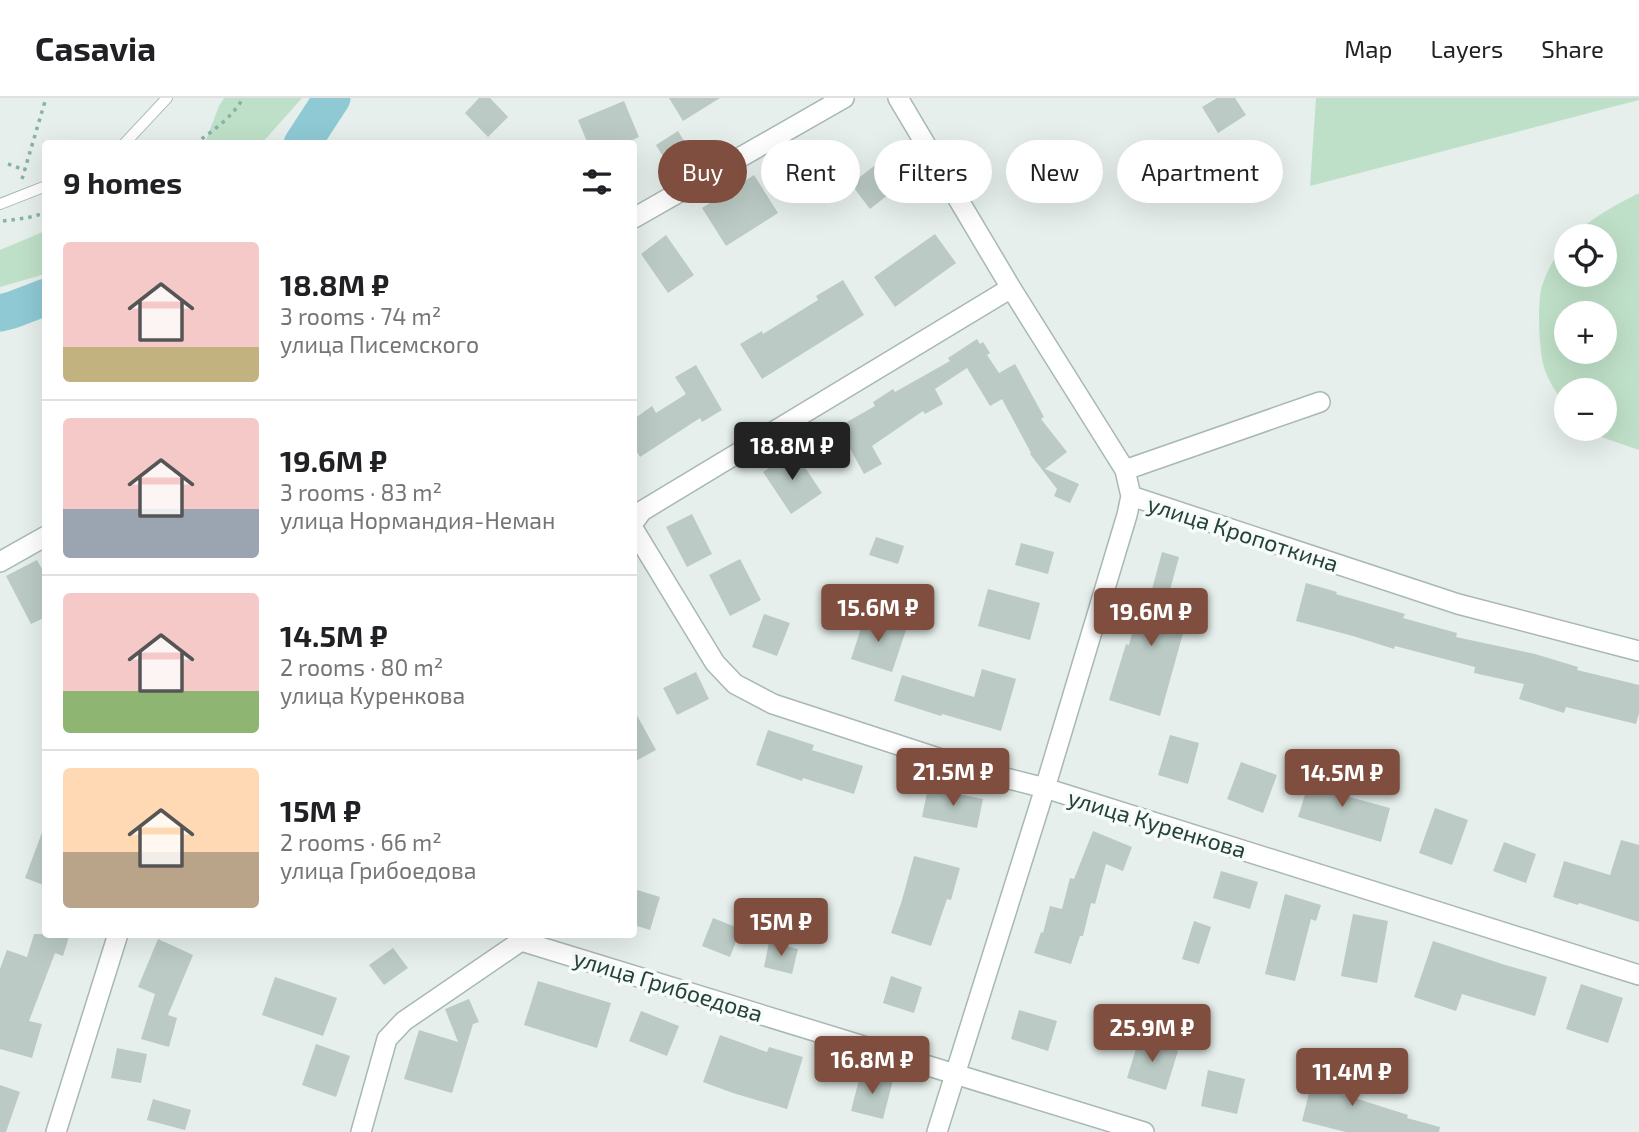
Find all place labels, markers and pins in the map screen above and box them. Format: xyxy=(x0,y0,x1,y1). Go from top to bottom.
pin: 18.8M ₽ xyxy=(727,422,857,482)
pin: 15.6M ₽ xyxy=(813,584,943,644)
pin: 19.6M ₽ xyxy=(1086,588,1216,648)
pin: 21.5M ₽ xyxy=(888,748,1018,808)
pin: 14.5M ₽ xyxy=(1277,750,1407,809)
pin: 15M ₽ xyxy=(732,898,830,958)
pin: 25.9M ₽ xyxy=(1087,1004,1217,1064)
pin: 16.8M ₽ xyxy=(807,1037,937,1096)
pin: 11.4M ₽ xyxy=(1287,1048,1417,1108)

